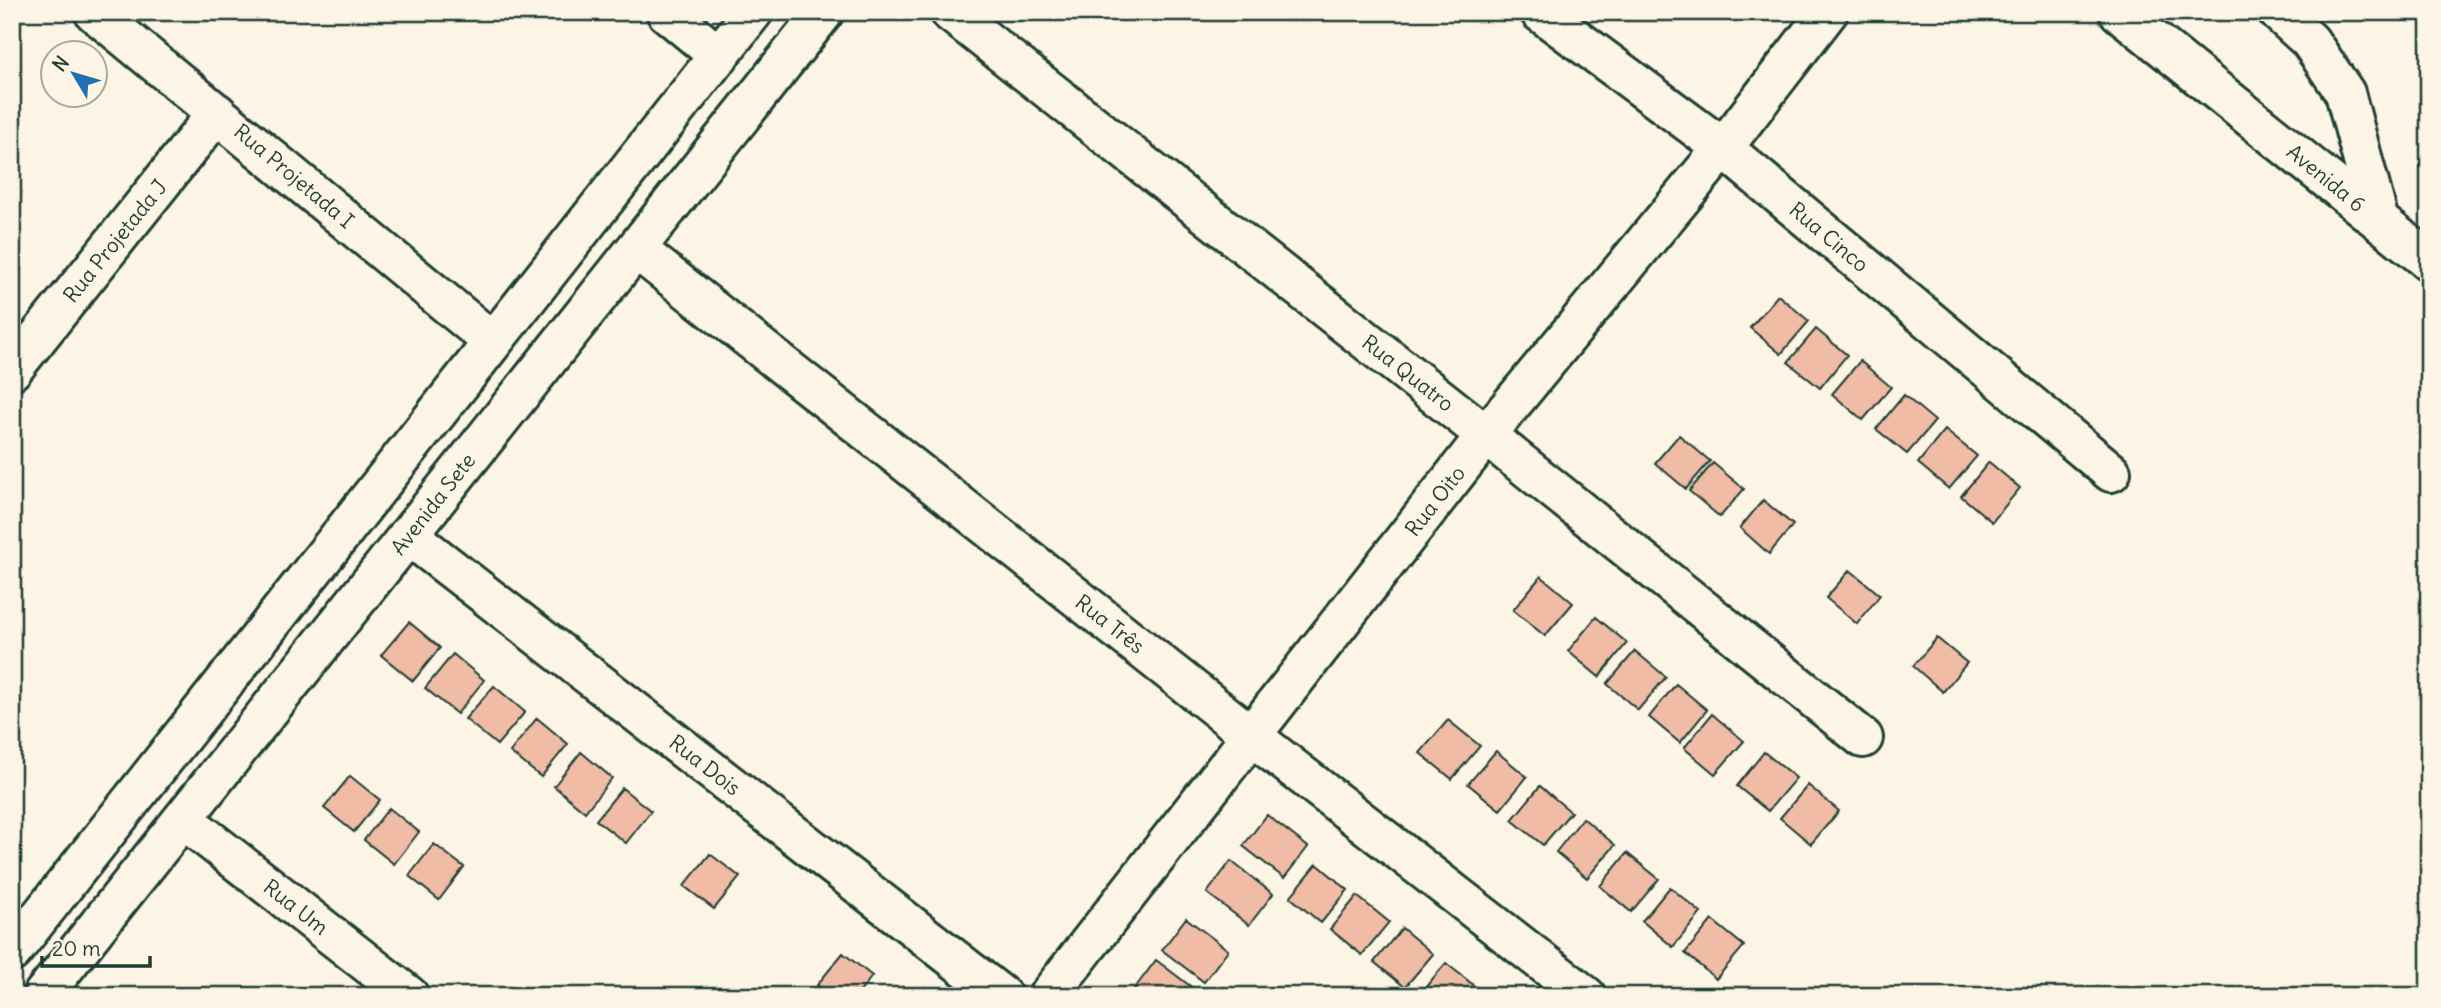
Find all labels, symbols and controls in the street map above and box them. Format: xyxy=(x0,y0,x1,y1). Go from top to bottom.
north arrow xyxy=(38,38,108,108)
text: N xyxy=(47,51,74,76)
street label: Rua Projetada I xyxy=(228,118,360,234)
street label: Avenida 6 xyxy=(2281,138,2371,218)
street label: Rua Projetada J xyxy=(57,174,173,308)
street label: Rua Cinco xyxy=(1784,196,1874,278)
street label: Rua Quatro xyxy=(1356,329,1460,417)
street label: Avenida Sete xyxy=(385,448,481,560)
street label: Rua Oito xyxy=(1399,460,1471,542)
street label: Rua Três xyxy=(1070,588,1150,660)
street label: Rua Dois xyxy=(664,729,746,801)
street label: Rua Um xyxy=(258,873,334,941)
scale bar xyxy=(42,924,150,968)
text: 20 m xyxy=(52,935,101,962)

